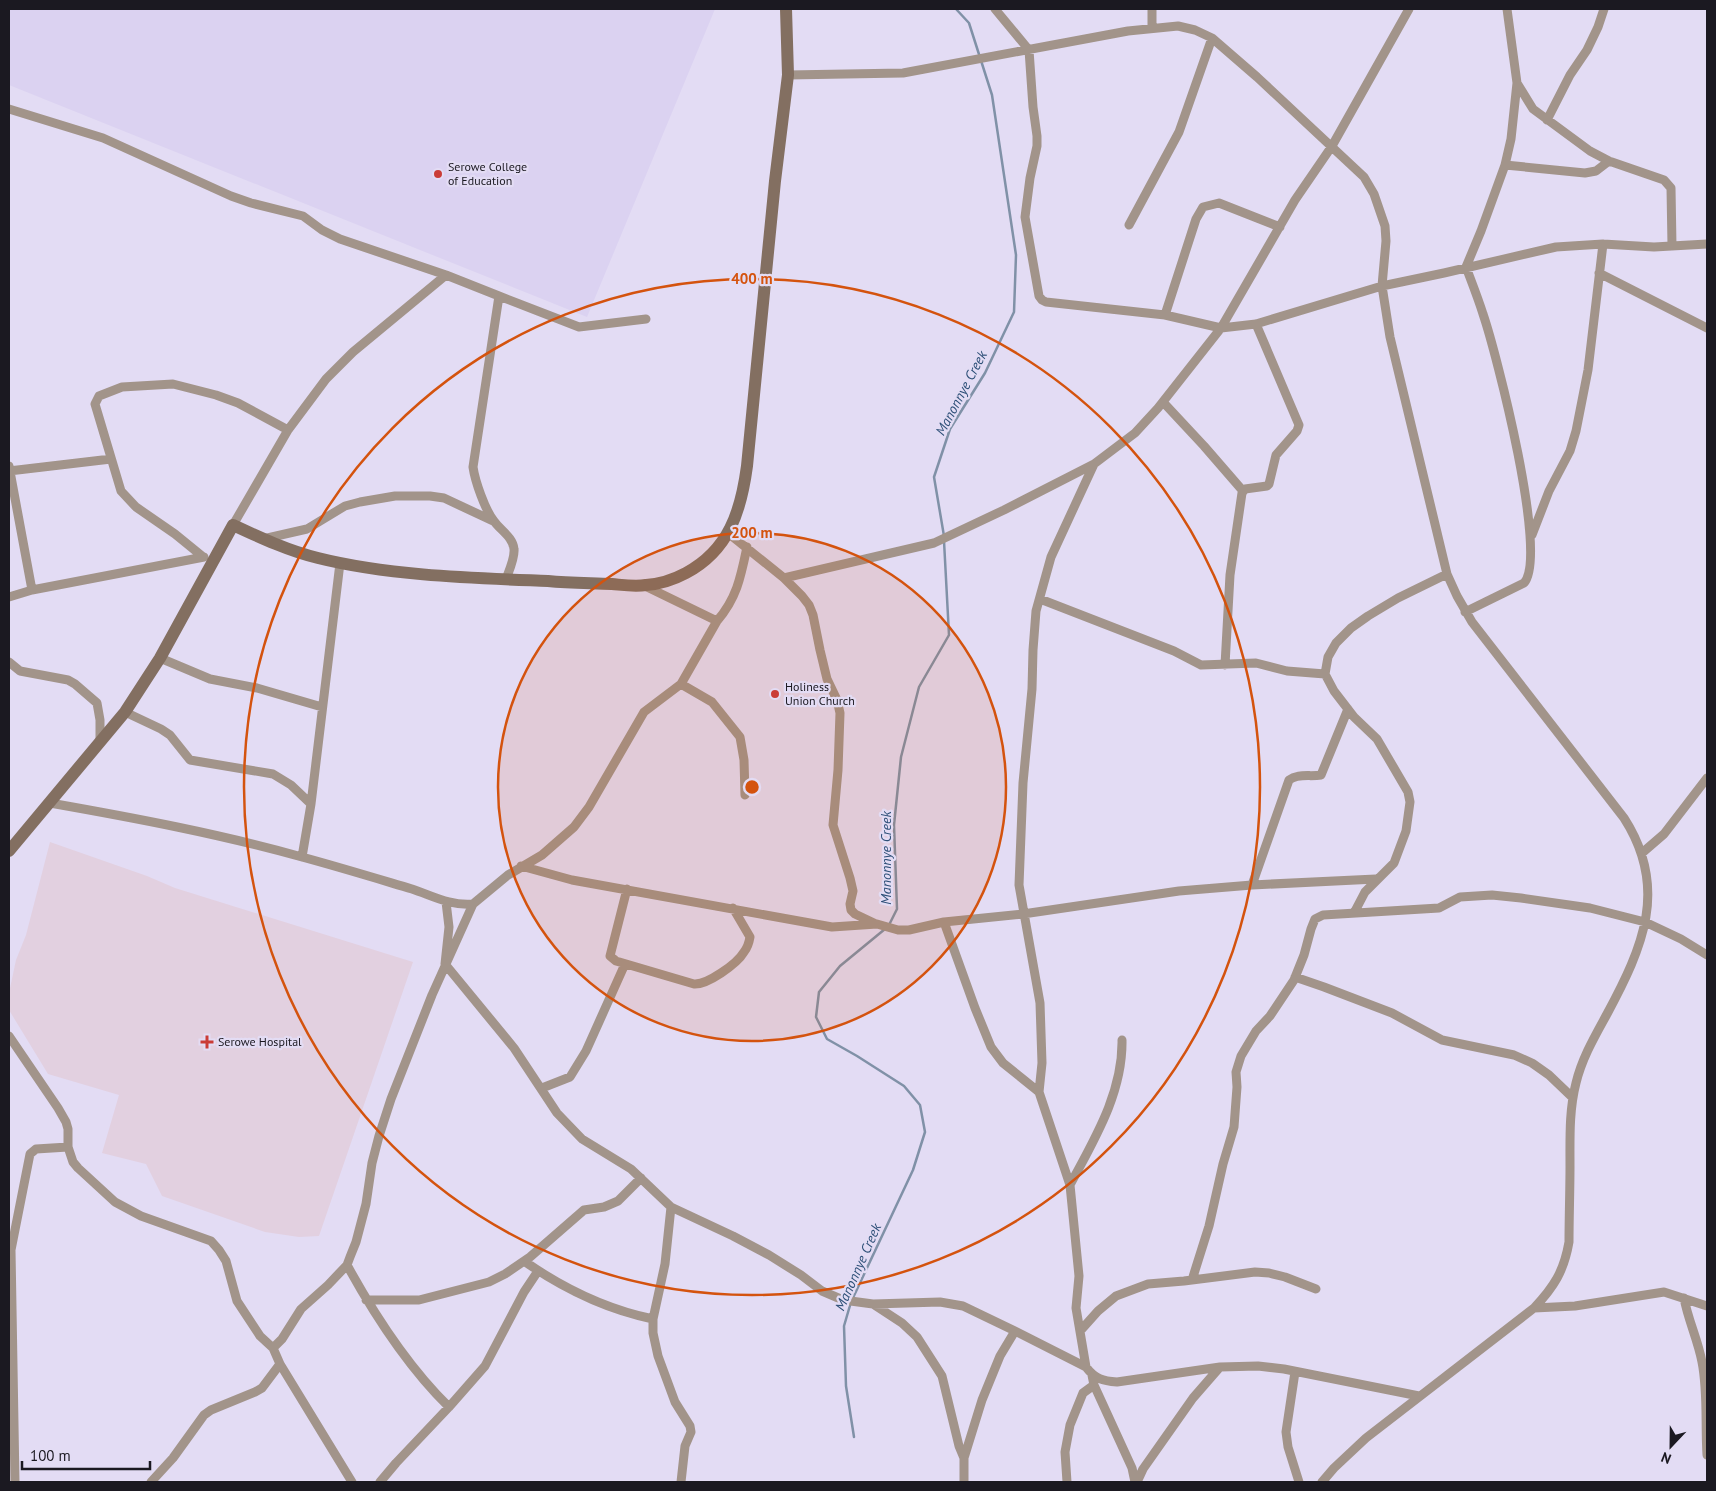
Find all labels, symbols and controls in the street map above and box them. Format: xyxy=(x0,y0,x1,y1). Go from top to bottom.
place label: Serowe College of Education xyxy=(448,159,527,188)
marker: Serowe College of Education xyxy=(432,168,444,180)
text: 400 m xyxy=(731,269,773,288)
water label: Manonnye Creek xyxy=(931,347,991,438)
text: 200 m xyxy=(731,523,773,542)
place label: Holiness Union Church xyxy=(785,679,855,708)
marker: Holiness Union Church xyxy=(769,688,781,700)
centre of rings xyxy=(743,778,761,796)
water label: Manonnye Creek xyxy=(877,811,895,905)
place label: Serowe Hospital xyxy=(218,1034,302,1049)
marker: Serowe Hospital xyxy=(200,1035,214,1049)
water label: Manonnye Creek xyxy=(831,1220,886,1313)
north arrow xyxy=(1646,1421,1696,1471)
scale bar xyxy=(22,1438,150,1470)
text: 100 m xyxy=(30,1446,71,1465)
text: N xyxy=(1658,1448,1674,1468)

